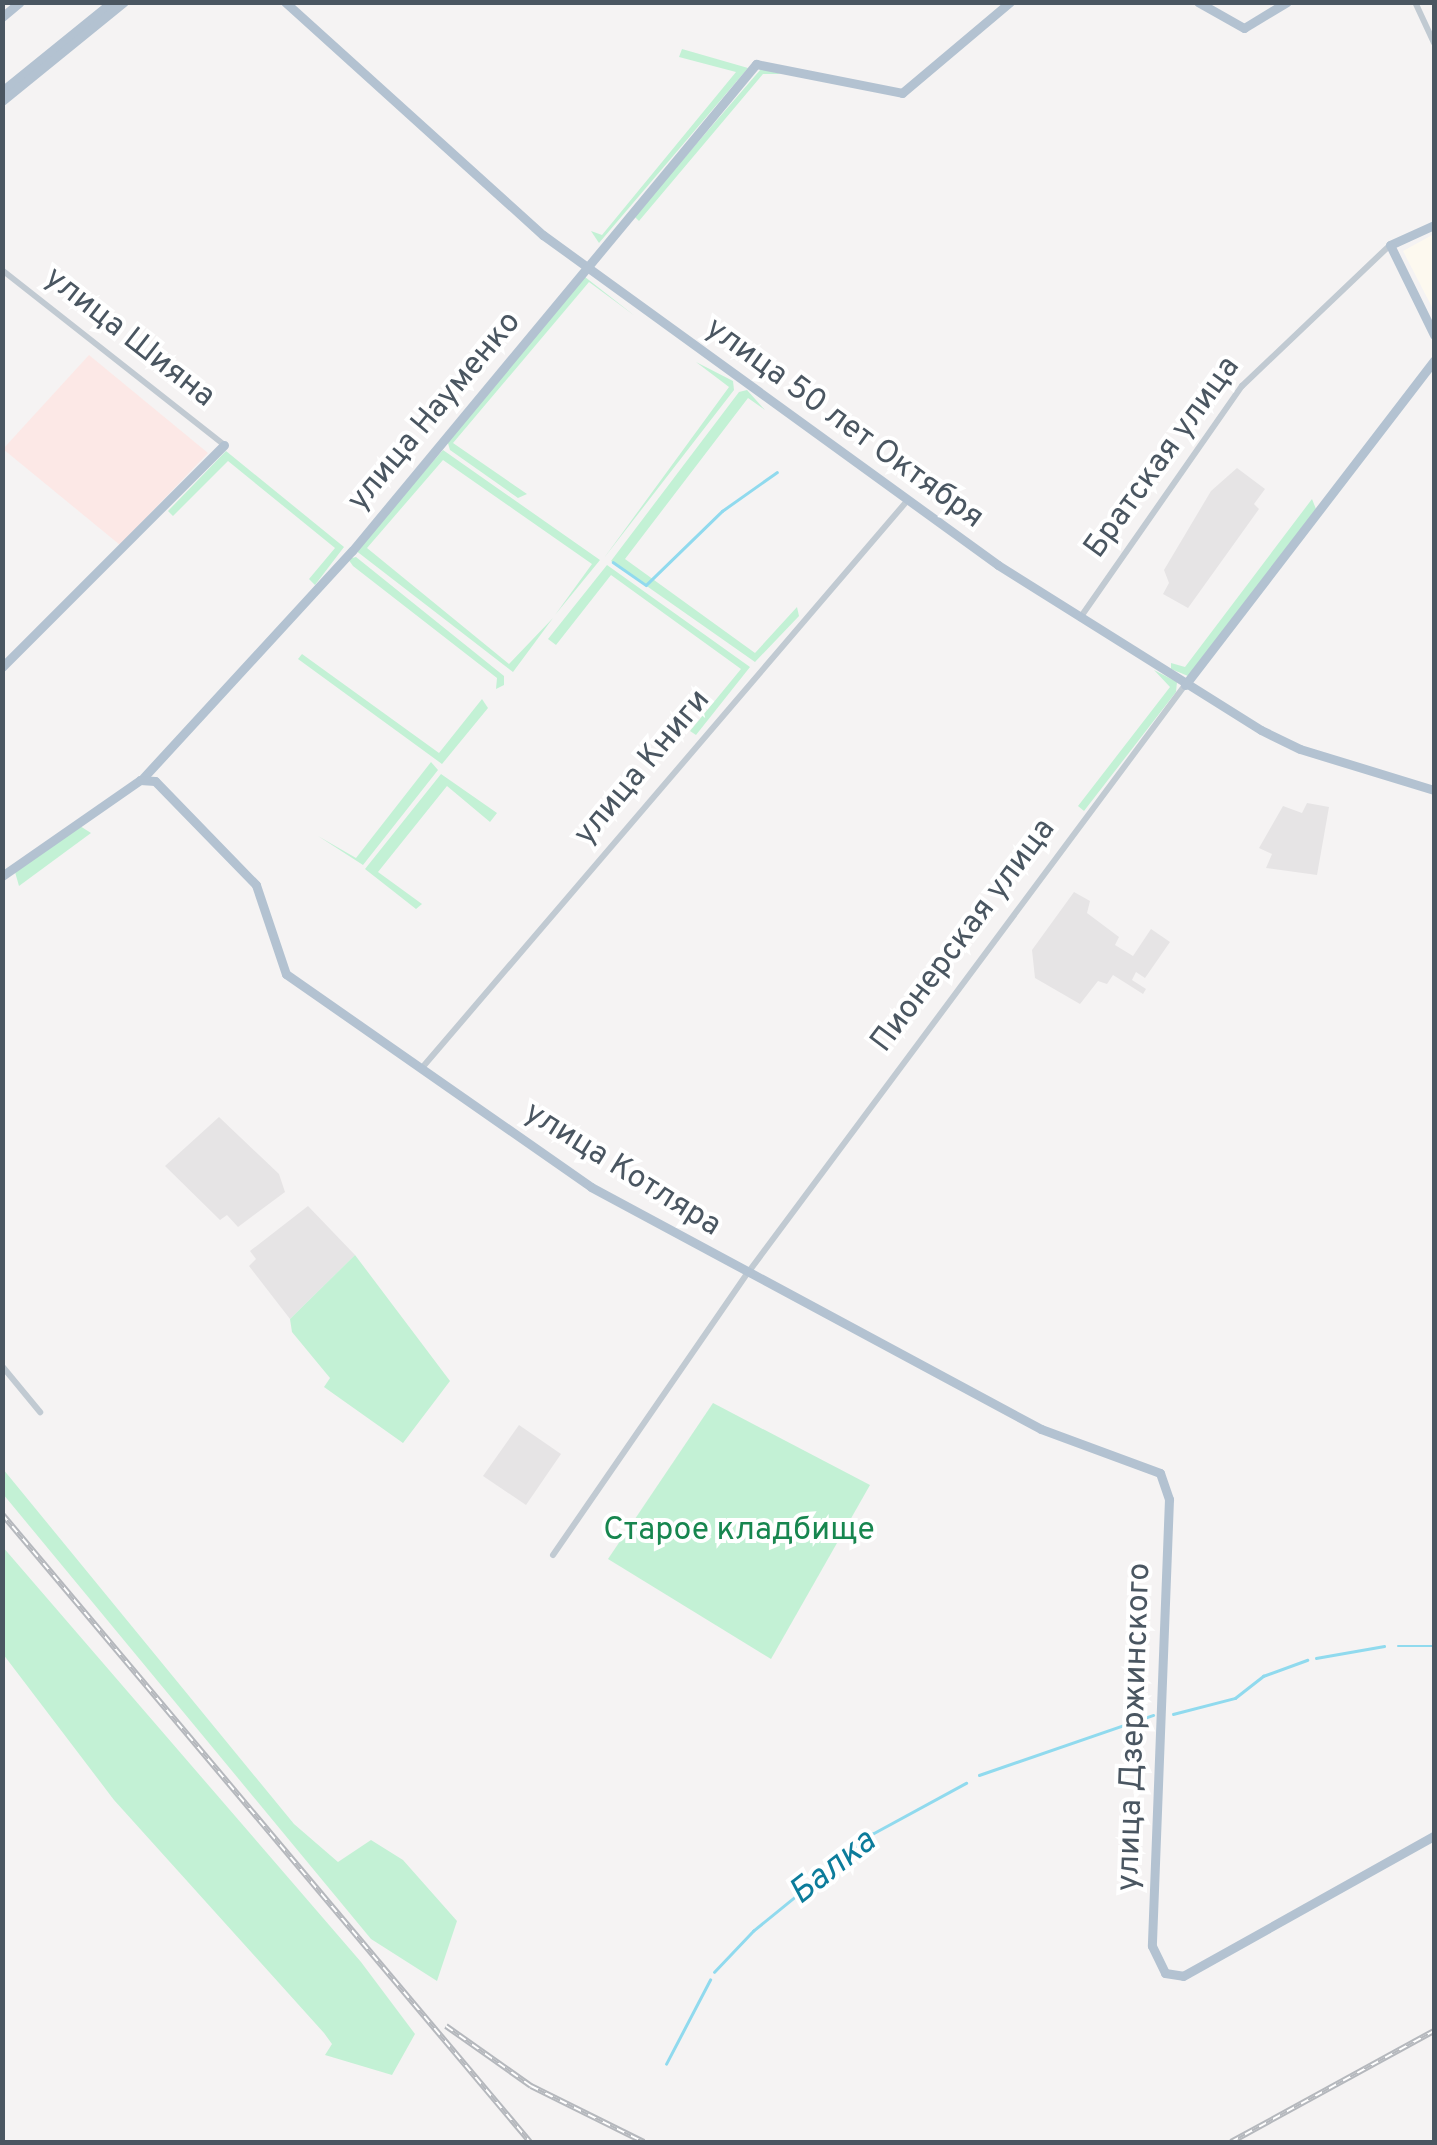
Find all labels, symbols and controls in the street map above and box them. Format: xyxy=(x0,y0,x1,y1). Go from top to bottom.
street label: улица Шияна xyxy=(36,259,222,417)
street label: улица Науменко xyxy=(340,304,530,520)
street label: улица 50 лет Октября xyxy=(697,310,991,538)
street label: Братская улица xyxy=(1077,350,1249,566)
street label: улица Книги xyxy=(567,682,719,854)
street label: Пионерская улица xyxy=(864,812,1064,1060)
street label: улица Котляра xyxy=(517,1094,727,1246)
park label: Старое кладбище xyxy=(603,1512,875,1550)
street label: улица Дзержинского xyxy=(1110,1562,1160,1892)
water label: Балка xyxy=(781,1821,885,1915)

